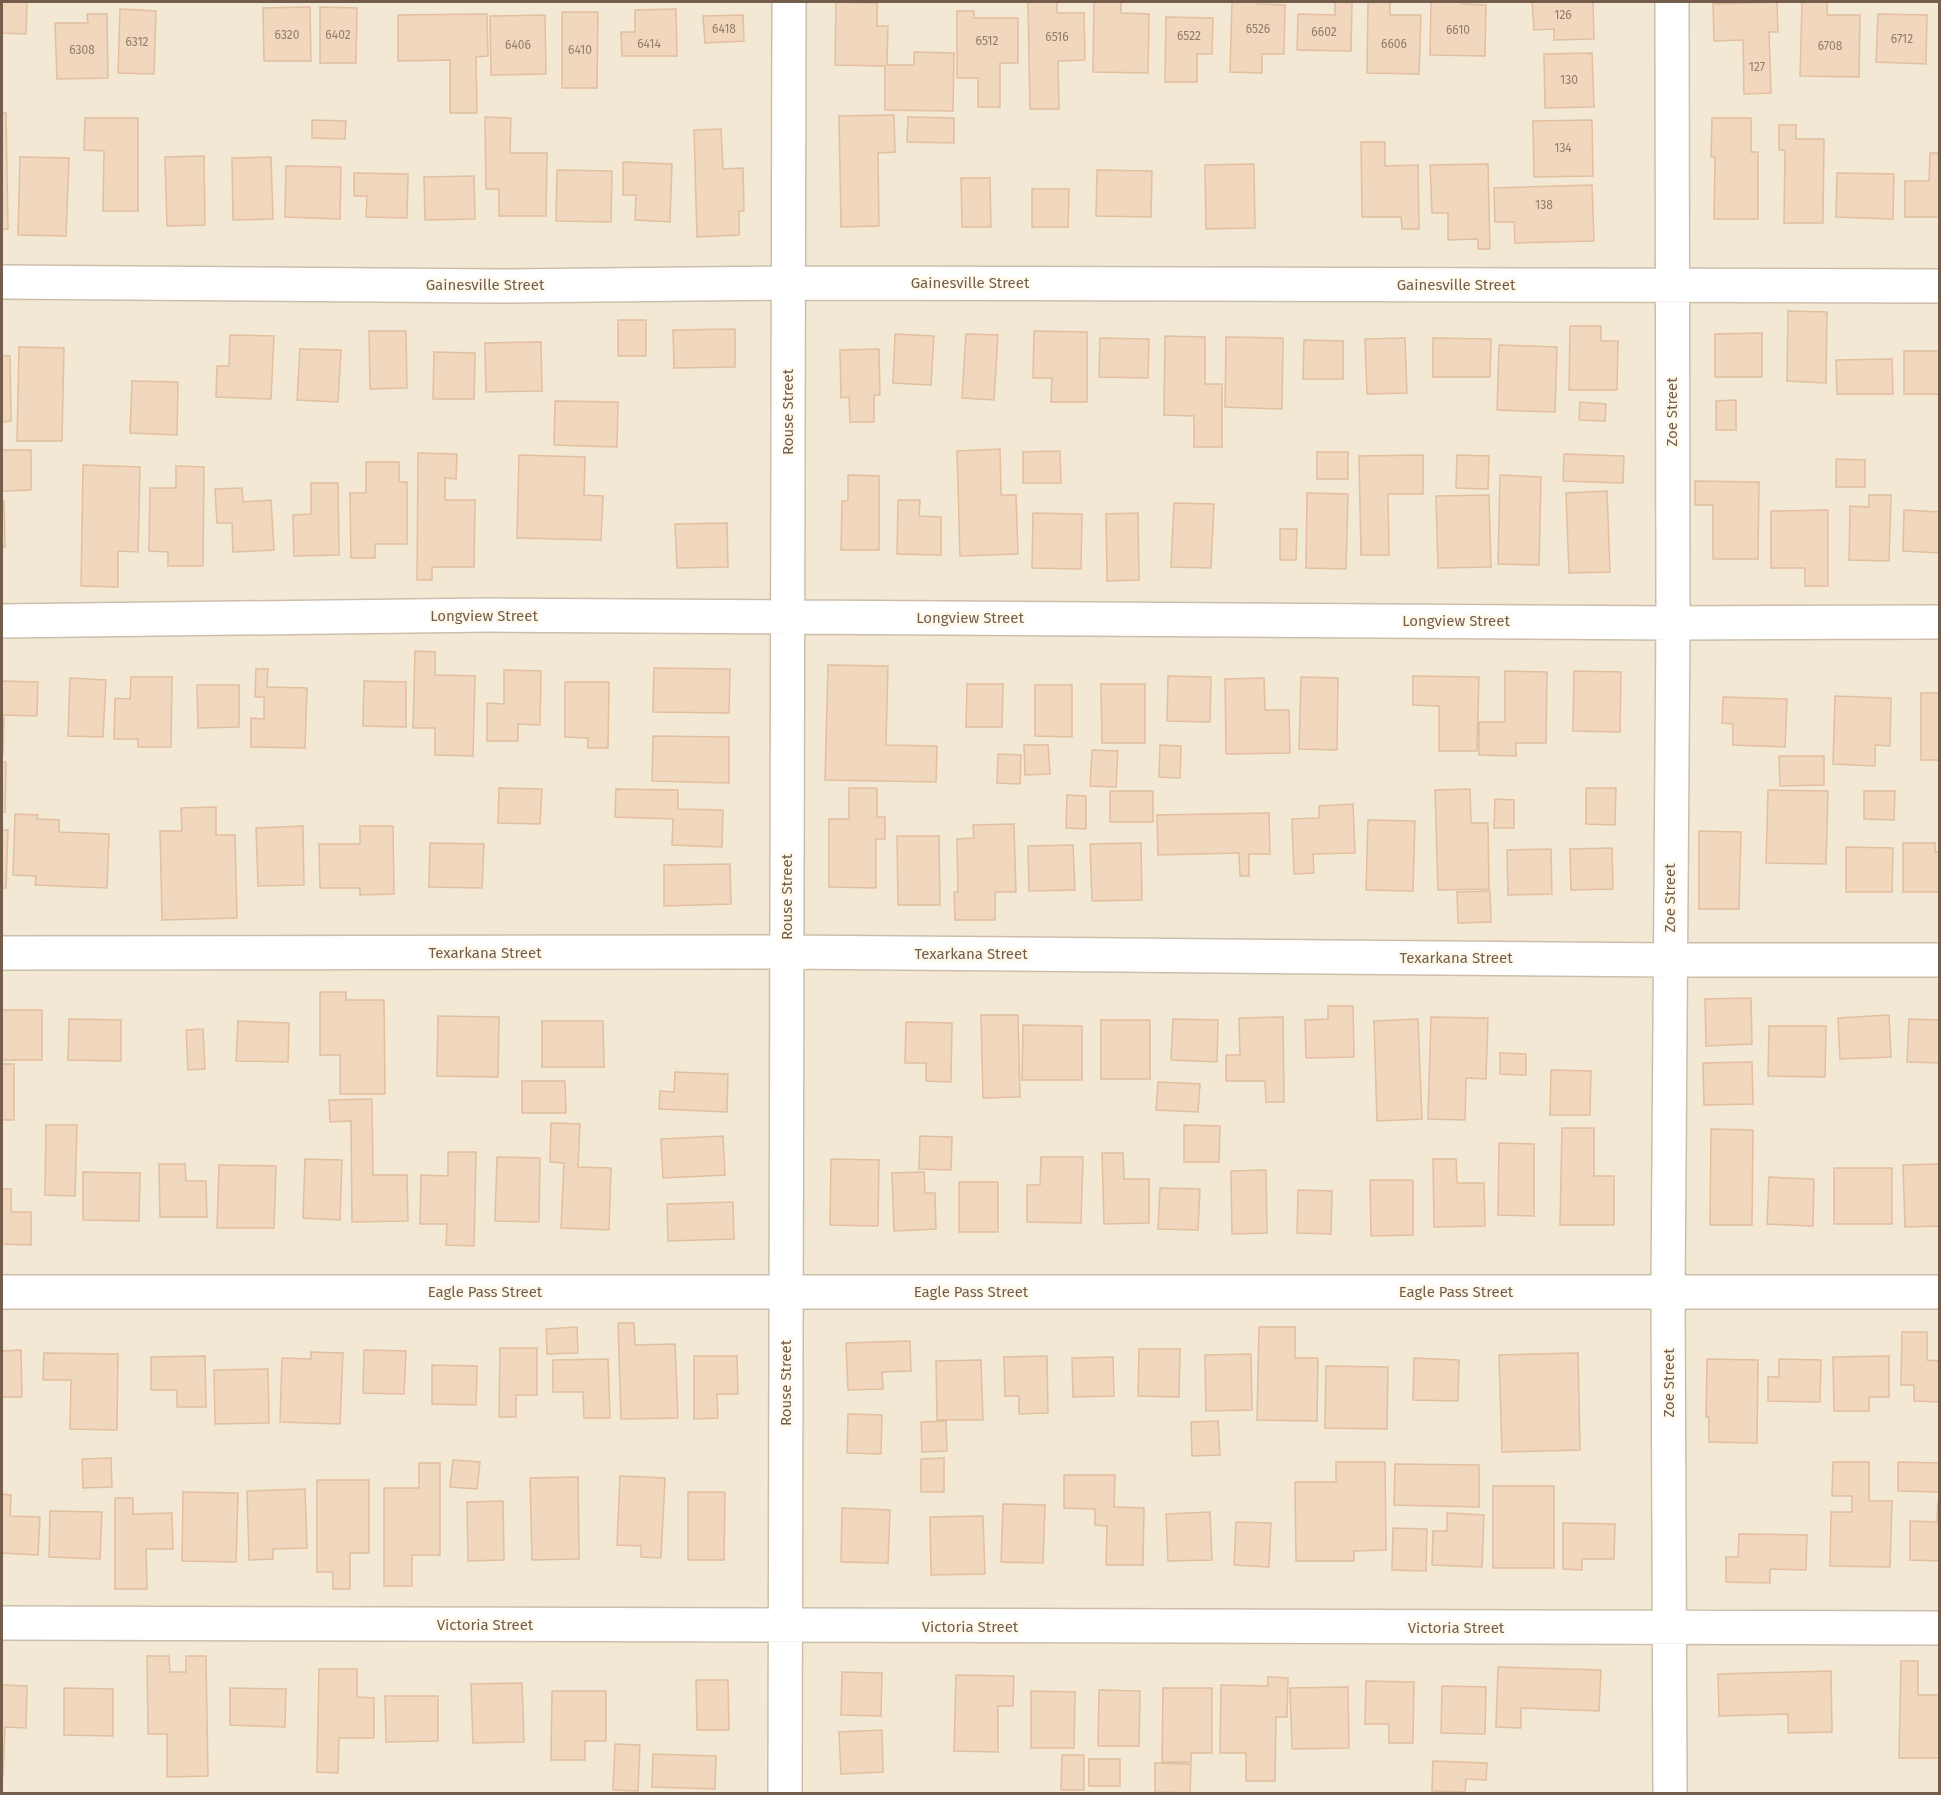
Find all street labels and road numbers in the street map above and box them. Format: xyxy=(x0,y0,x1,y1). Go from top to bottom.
street label: Gainesville Street xyxy=(911,274,1030,292)
street label: Gainesville Street xyxy=(426,276,545,294)
street label: Gainesville Street xyxy=(1397,276,1516,294)
street label: Rouse Street xyxy=(779,368,797,455)
street label: Zoe Street xyxy=(1663,377,1681,447)
street label: Longview Street xyxy=(430,607,538,625)
street label: Longview Street xyxy=(916,609,1024,627)
street label: Longview Street xyxy=(1402,612,1510,630)
street label: Rouse Street xyxy=(778,853,796,940)
street label: Zoe Street xyxy=(1661,863,1679,933)
street label: Texarkana Street xyxy=(428,944,542,962)
street label: Texarkana Street xyxy=(914,945,1028,963)
street label: Texarkana Street xyxy=(1399,949,1513,967)
street label: Eagle Pass Street xyxy=(428,1283,543,1301)
street label: Eagle Pass Street xyxy=(914,1283,1029,1301)
street label: Eagle Pass Street xyxy=(1399,1283,1514,1301)
street label: Rouse Street xyxy=(777,1339,795,1426)
street label: Zoe Street xyxy=(1660,1348,1678,1418)
street label: Victoria Street xyxy=(437,1616,534,1634)
street label: Victoria Street xyxy=(922,1618,1019,1636)
street label: Victoria Street xyxy=(1408,1619,1505,1637)

